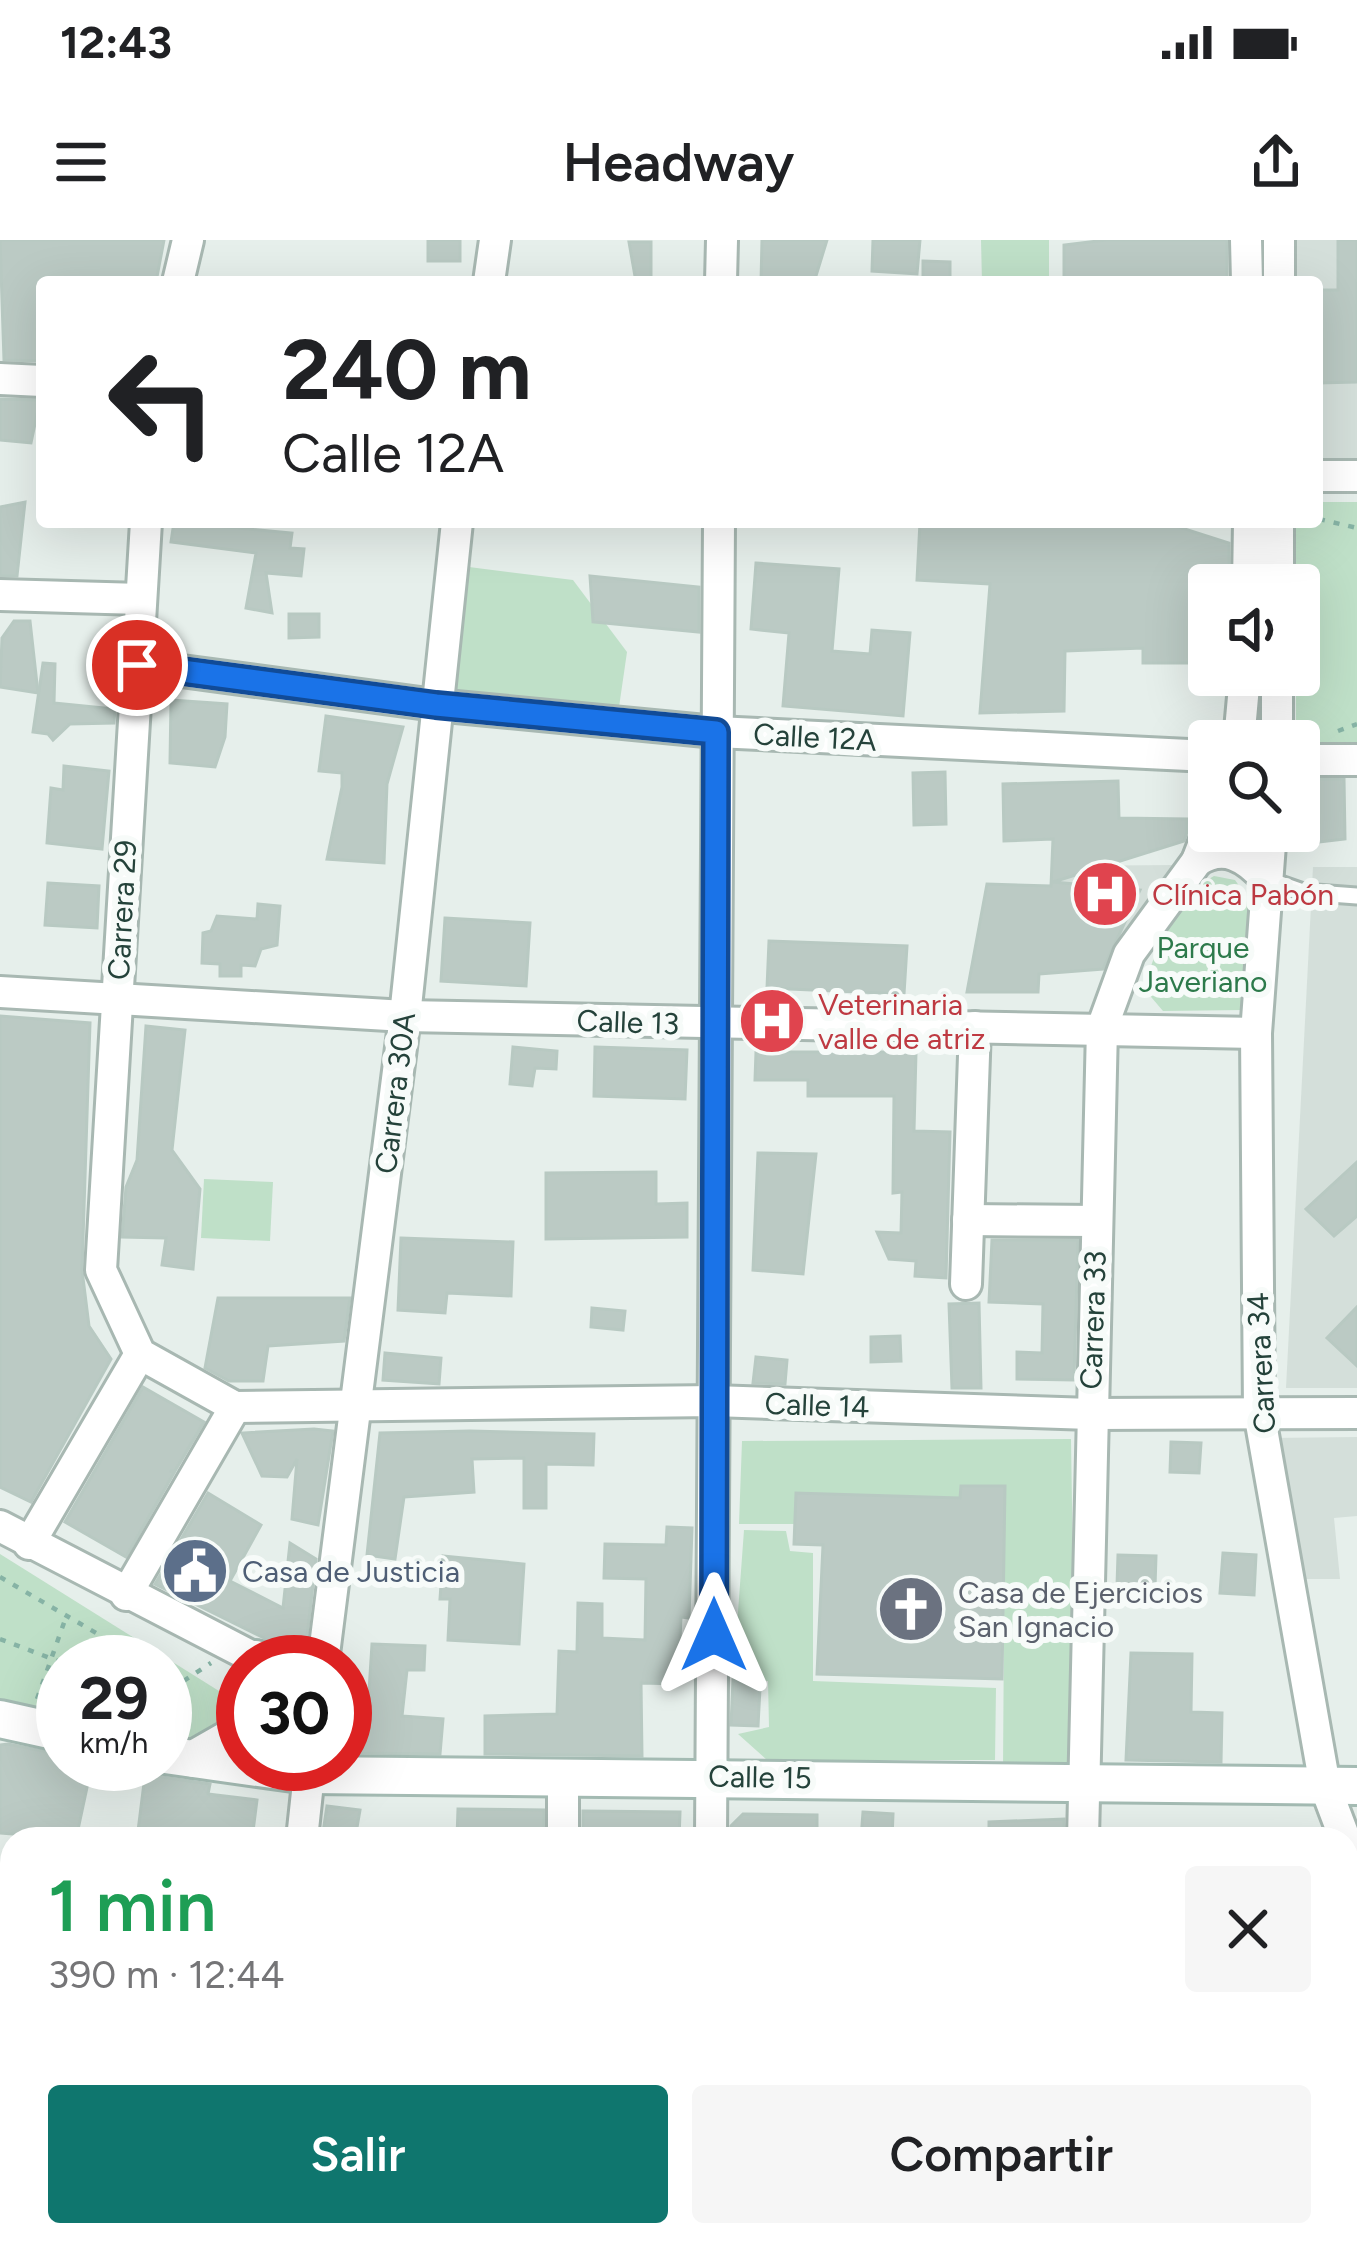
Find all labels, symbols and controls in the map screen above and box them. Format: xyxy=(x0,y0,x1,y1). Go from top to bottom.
text: 12:43 xyxy=(60,15,172,69)
icon: menu xyxy=(48,129,114,195)
icon: share xyxy=(1243,129,1309,195)
text: Headway xyxy=(563,130,794,195)
text: 240 m xyxy=(282,319,531,420)
icon: left xyxy=(84,324,240,480)
text: Calle 12A xyxy=(282,421,504,486)
map controls xyxy=(1188,564,1320,852)
button: sound xyxy=(1188,564,1320,696)
pin xyxy=(86,614,188,716)
icon: arrive xyxy=(104,632,170,698)
street label: Calle 12A xyxy=(752,715,878,759)
button: search xyxy=(1188,720,1320,852)
street label: Carrera 29 xyxy=(100,839,144,981)
hospital icon: Clínica Pabón xyxy=(1070,859,1140,929)
place label: Clínica Pabón xyxy=(1152,876,1334,913)
park label: Parque Javeriano xyxy=(1139,929,1267,1000)
hospital icon: Veterinaria valle de atriz xyxy=(737,986,807,1056)
place label: Veterinaria valle de atriz xyxy=(818,986,985,1057)
street label: Calle 13 xyxy=(576,1002,680,1042)
street label: Carrera 30A xyxy=(367,1010,423,1176)
street label: Carrera 33 xyxy=(1072,1250,1114,1390)
street label: Carrera 34 xyxy=(1239,1291,1283,1435)
street label: Calle 14 xyxy=(764,1385,870,1425)
public building icon: Casa de Justicia xyxy=(160,1536,230,1606)
place label: Casa de Justicia xyxy=(242,1553,460,1590)
position arrow xyxy=(651,1572,777,1698)
church icon: Casa de Ejercicios San Ignacio xyxy=(876,1574,946,1644)
place label: Casa de Ejercicios San Ignacio xyxy=(958,1574,1203,1645)
speed limit sign: 30 xyxy=(216,1635,372,1791)
text: 29 xyxy=(79,1662,149,1734)
text: km/h xyxy=(80,1724,148,1761)
street label: Calle 15 xyxy=(708,1758,812,1796)
text: 1 min xyxy=(48,1863,216,1949)
button: close xyxy=(1185,1866,1311,1992)
text: 390 m · 12:44 xyxy=(48,1951,285,1998)
button: Salir xyxy=(48,2085,668,2223)
button: Compartir xyxy=(692,2085,1311,2223)

